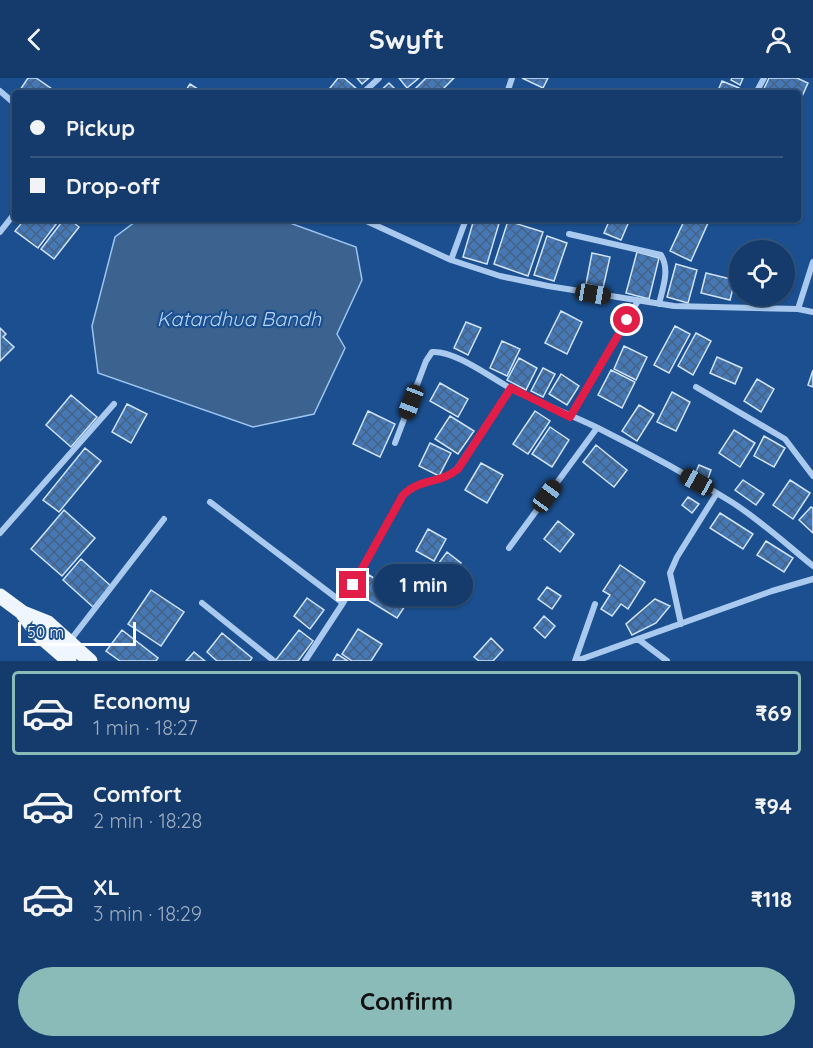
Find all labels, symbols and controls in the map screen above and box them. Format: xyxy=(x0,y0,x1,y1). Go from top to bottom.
text: Swyft xyxy=(369,22,444,56)
icon: back xyxy=(18,23,51,56)
icon: person xyxy=(762,23,795,56)
text: Pickup xyxy=(66,114,135,142)
text: Drop-off xyxy=(66,172,160,200)
map controls xyxy=(729,240,795,306)
button: locate xyxy=(729,240,795,306)
car xyxy=(574,282,612,306)
water label: Katardhua Bandh xyxy=(157,306,322,331)
route start xyxy=(613,306,640,333)
car xyxy=(396,382,426,422)
car xyxy=(677,465,717,499)
car xyxy=(529,476,565,516)
callout: 1 min xyxy=(374,564,473,606)
route end xyxy=(339,571,366,598)
text: 1 min xyxy=(399,572,448,597)
scale bar xyxy=(18,619,136,646)
text: 50 m xyxy=(27,622,64,642)
icon: car xyxy=(21,686,75,740)
text: Economy xyxy=(93,687,191,715)
text: ₹69 xyxy=(755,699,792,727)
text: 1 min · 18:27 xyxy=(93,715,198,740)
icon: car xyxy=(21,779,75,833)
text: Comfort xyxy=(93,780,182,808)
text: ₹94 xyxy=(754,792,792,820)
text: 2 min · 18:28 xyxy=(93,808,202,833)
icon: car xyxy=(21,872,75,926)
text: XL xyxy=(93,873,120,901)
text: ₹118 xyxy=(751,885,792,913)
text: 3 min · 18:29 xyxy=(93,901,202,926)
button: Confirm xyxy=(18,967,795,1036)

